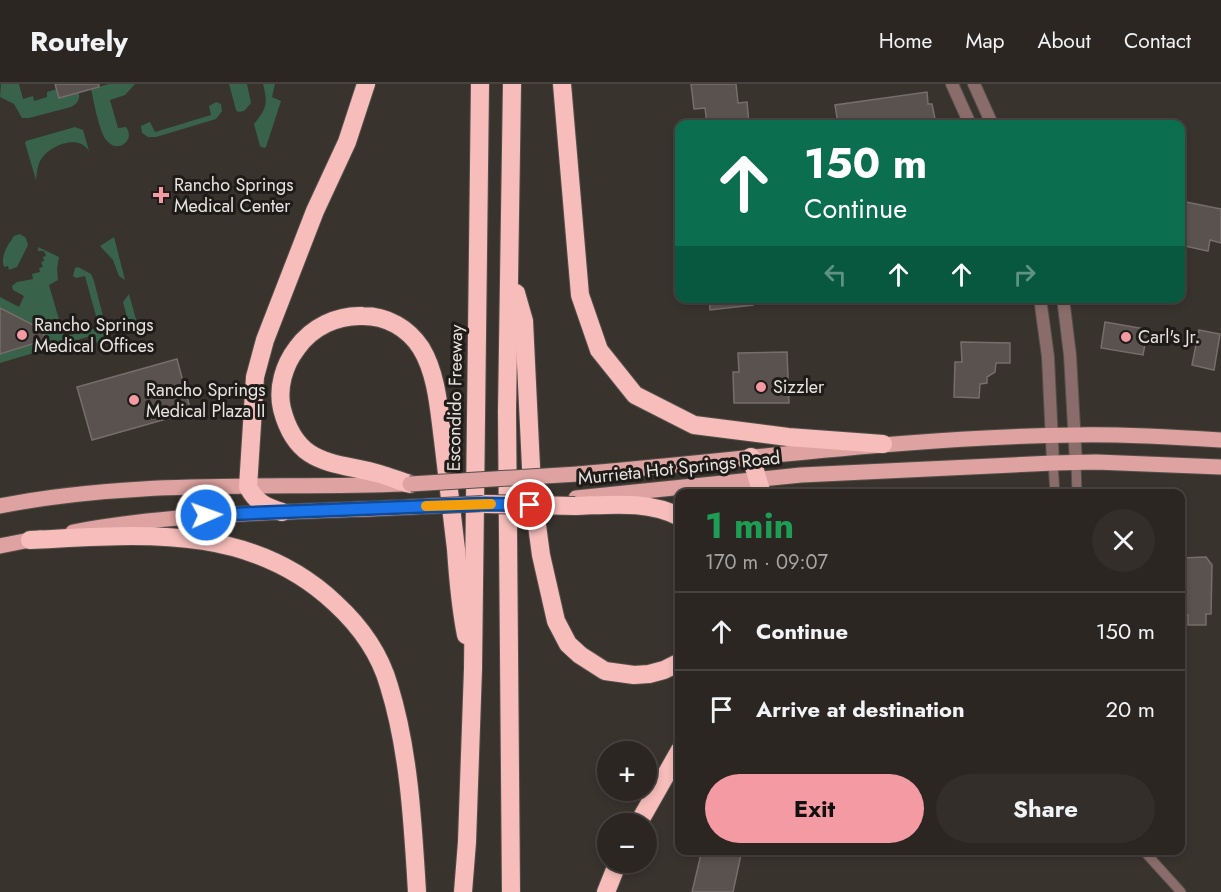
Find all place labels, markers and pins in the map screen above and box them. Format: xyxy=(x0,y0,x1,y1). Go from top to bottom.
place label: Rancho Springs Medical Center xyxy=(174,172,293,219)
marker: Rancho Springs Medical Center xyxy=(152,186,170,204)
place label: Rancho Springs Medical Offices xyxy=(34,312,154,359)
place label: Carl's Jr. xyxy=(1138,324,1200,350)
marker: Rancho Springs Medical Offices xyxy=(15,328,29,342)
marker: Carl's Jr. xyxy=(1119,330,1133,344)
place label: Sizzler xyxy=(773,374,825,400)
place label: Rancho Springs Medical Plaza II xyxy=(146,377,265,424)
marker: Sizzler xyxy=(754,380,768,394)
marker: Rancho Springs Medical Plaza II xyxy=(127,393,141,407)
pin xyxy=(504,479,555,530)

